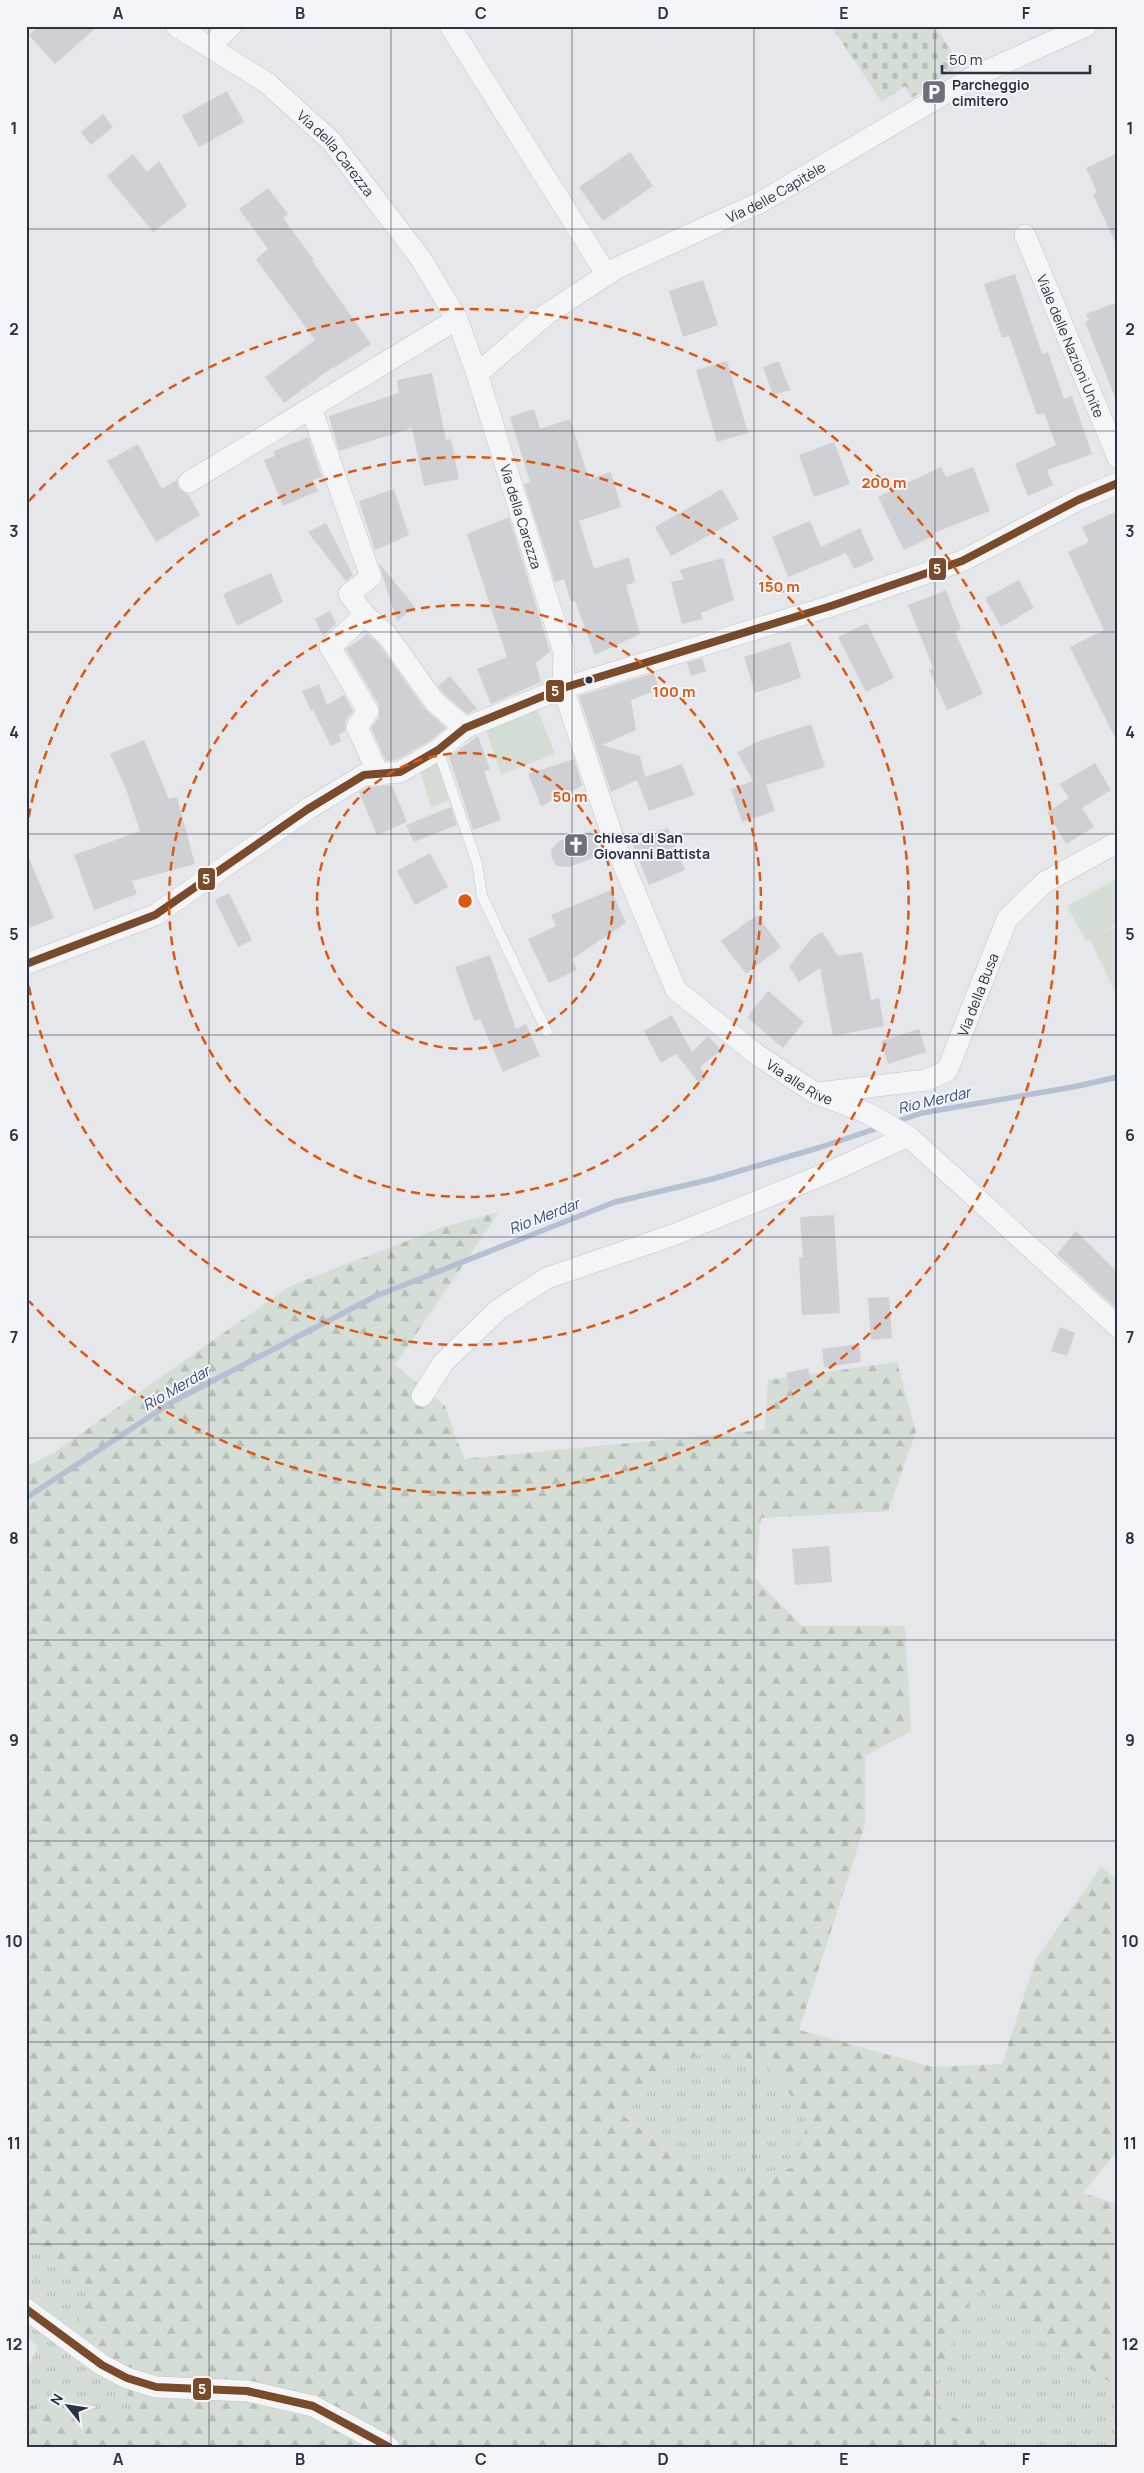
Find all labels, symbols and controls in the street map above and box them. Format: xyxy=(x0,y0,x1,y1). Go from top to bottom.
text: A xyxy=(113,2,124,24)
text: B xyxy=(295,2,305,24)
text: C xyxy=(475,2,487,24)
text: D xyxy=(657,2,669,24)
text: E xyxy=(839,2,849,24)
text: F xyxy=(1022,2,1031,24)
scale bar xyxy=(942,42,1089,74)
text: 50 m xyxy=(949,49,983,70)
place label: Parcheggio cimitero xyxy=(952,75,1030,110)
parking icon: Parcheggio cimitero xyxy=(921,79,947,105)
street label: Via della Carezza xyxy=(293,106,379,200)
text: 1 xyxy=(10,117,18,139)
text: 1 xyxy=(1126,117,1134,139)
street label: Via delle Capitèle xyxy=(723,157,829,226)
street label: Viale delle Nazioni Unite xyxy=(1033,271,1109,420)
text: 2 xyxy=(9,318,19,340)
text: 2 xyxy=(1125,318,1135,340)
street label: Via della Carezza xyxy=(496,462,547,571)
text: 200 m xyxy=(861,472,907,493)
text: 3 xyxy=(9,520,19,542)
text: 3 xyxy=(1125,520,1135,542)
line badge: 5 xyxy=(928,557,947,581)
text: 5 xyxy=(933,559,941,578)
text: 150 m xyxy=(758,576,800,597)
unlabelled marker xyxy=(584,675,594,685)
line badge: 5 xyxy=(545,679,565,703)
text: 5 xyxy=(551,681,559,700)
text: 100 m xyxy=(653,681,695,702)
text: 4 xyxy=(9,721,19,743)
text: 4 xyxy=(1125,721,1135,743)
text: 50 m xyxy=(552,786,588,807)
place label: chiesa di San Giovanni Battista xyxy=(594,828,710,863)
church icon: chiesa di San Giovanni Battista xyxy=(563,832,589,858)
line badge: 5 xyxy=(197,867,216,891)
text: 5 xyxy=(202,869,210,888)
centre of rings xyxy=(456,892,474,910)
text: 5 xyxy=(9,923,19,945)
text: 5 xyxy=(1125,923,1135,945)
street label: Via della Busa xyxy=(952,950,1002,1039)
street label: Via alle Rive xyxy=(763,1054,836,1108)
water label: Rio Merdar xyxy=(896,1081,975,1119)
text: 6 xyxy=(9,1124,19,1146)
text: 6 xyxy=(1125,1124,1135,1146)
water label: Rio Merdar xyxy=(506,1192,585,1239)
text: 7 xyxy=(10,1326,18,1348)
text: 7 xyxy=(1126,1326,1134,1348)
water label: Rio Merdar xyxy=(139,1359,216,1416)
text: 8 xyxy=(9,1527,19,1549)
text: 8 xyxy=(1125,1527,1135,1549)
text: 9 xyxy=(9,1729,19,1751)
text: 9 xyxy=(1125,1729,1135,1751)
text: 10 xyxy=(5,1930,23,1952)
text: 10 xyxy=(1121,1930,1139,1952)
text: 11 xyxy=(7,2132,21,2154)
text: 11 xyxy=(1123,2132,1137,2154)
text: 12 xyxy=(6,2333,22,2355)
text: 12 xyxy=(1122,2333,1138,2355)
line badge: 5 xyxy=(192,2377,212,2401)
text: 5 xyxy=(198,2379,206,2398)
north arrow xyxy=(42,2380,92,2430)
text: N xyxy=(46,2390,67,2408)
text: A xyxy=(113,2448,124,2470)
text: B xyxy=(295,2448,305,2470)
text: C xyxy=(475,2448,487,2470)
text: D xyxy=(657,2448,669,2470)
text: E xyxy=(839,2448,849,2470)
text: F xyxy=(1022,2448,1031,2470)

